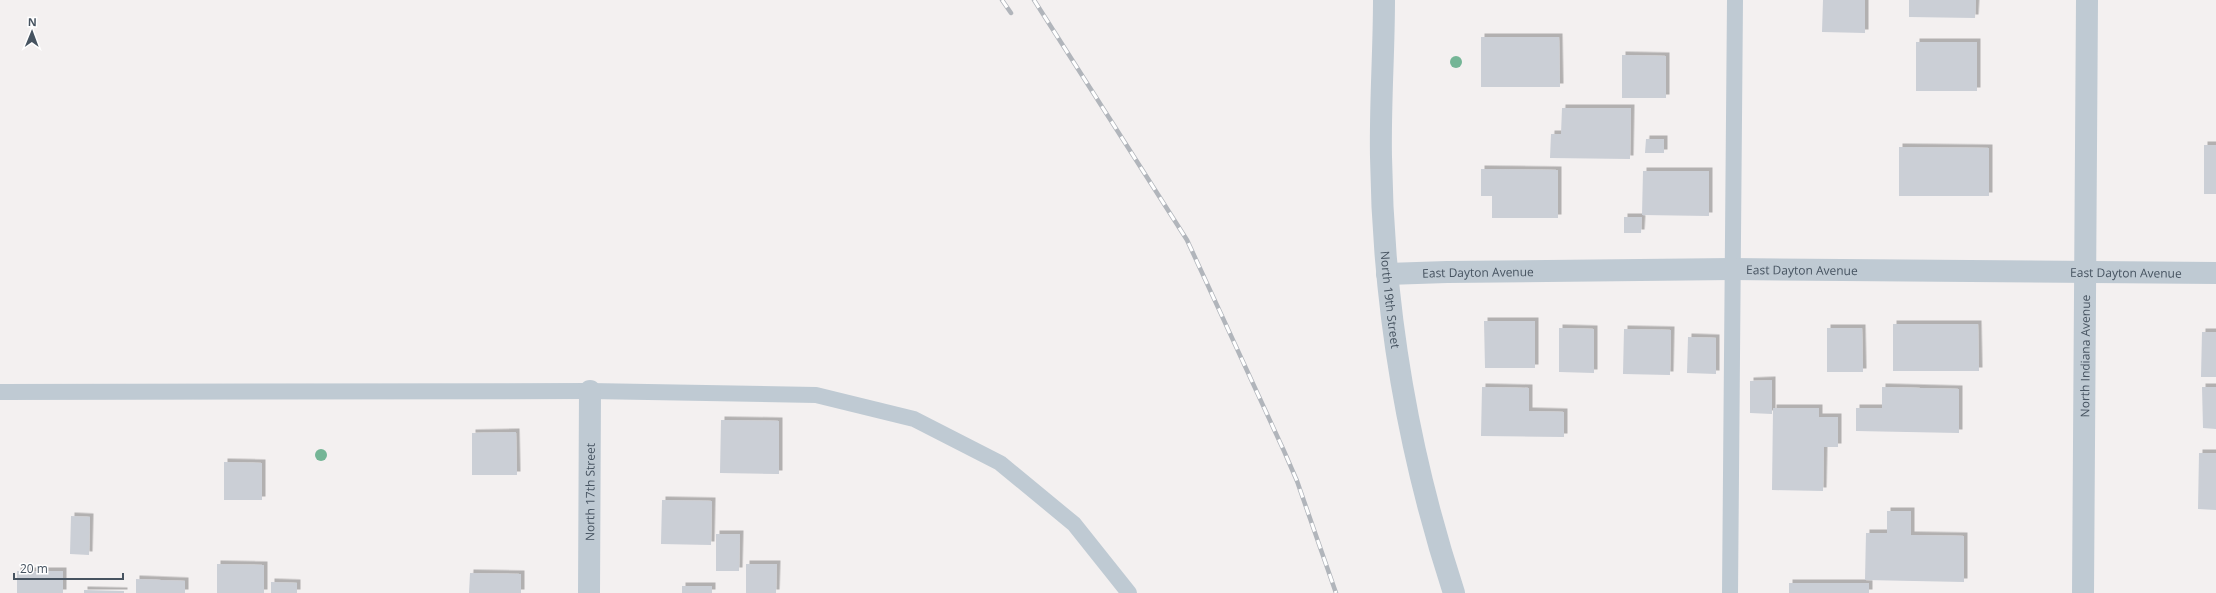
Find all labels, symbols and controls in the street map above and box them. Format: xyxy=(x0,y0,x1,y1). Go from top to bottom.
north arrow xyxy=(12,12,52,52)
text: N xyxy=(28,14,37,29)
street label: North 19th Street xyxy=(1377,250,1405,349)
street label: East Dayton Avenue xyxy=(1746,261,1858,279)
street label: East Dayton Avenue xyxy=(1422,263,1534,281)
street label: East Dayton Avenue xyxy=(2070,263,2182,281)
street label: North Indiana Avenue xyxy=(2076,294,2094,417)
street label: North 17th Street xyxy=(581,443,598,541)
scale bar xyxy=(14,555,123,581)
text: 20 m xyxy=(20,560,48,577)

